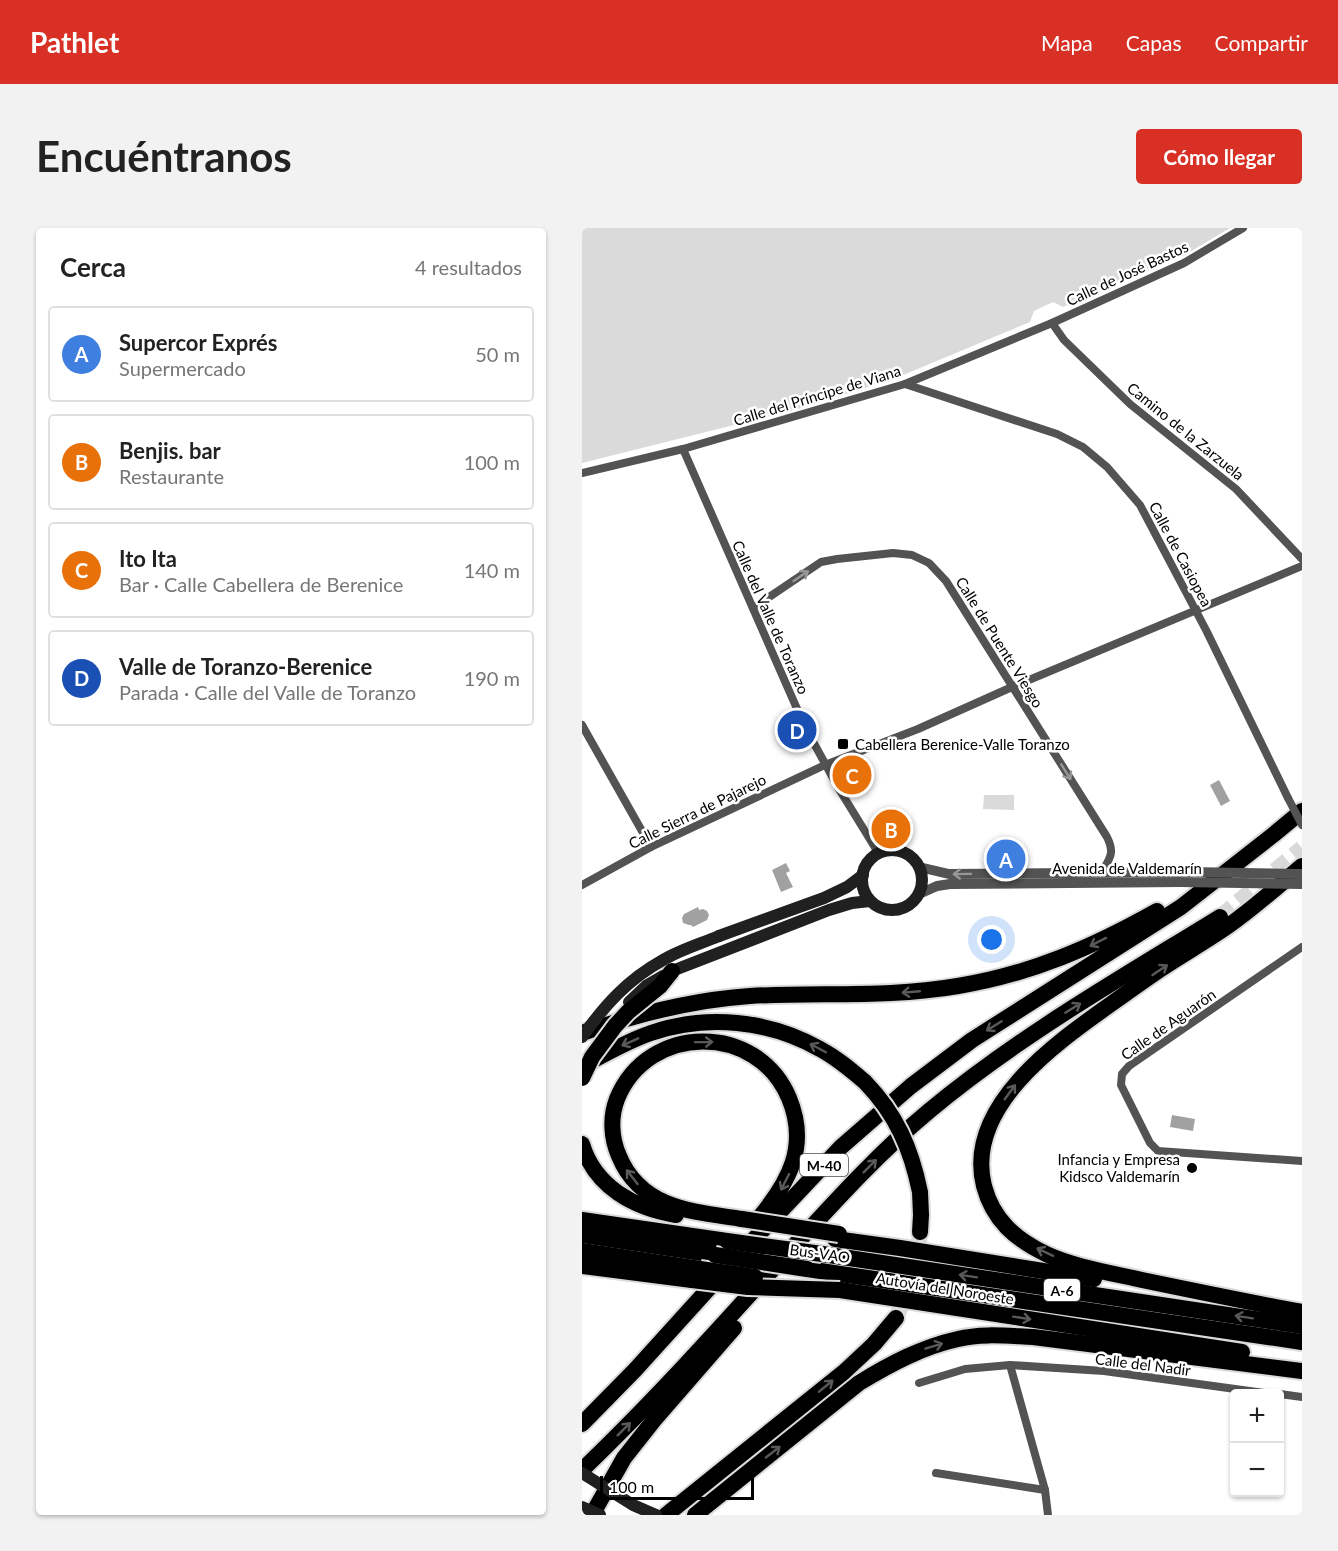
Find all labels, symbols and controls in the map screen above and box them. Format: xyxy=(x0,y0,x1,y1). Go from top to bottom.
text: Pathlet xyxy=(30,25,119,59)
text: Mapa xyxy=(1041,30,1093,55)
text: Capas xyxy=(1126,30,1182,55)
text: Compartir xyxy=(1215,30,1308,55)
button: Cómo llegar xyxy=(1136,129,1302,184)
text: Encuéntranos xyxy=(36,131,292,181)
street label: Calle de José Bastos xyxy=(1063,237,1191,309)
text: Cerca xyxy=(60,251,126,283)
text: 4 resultados xyxy=(415,255,522,279)
text: Supercor Exprés xyxy=(119,329,277,356)
text: A xyxy=(75,342,88,366)
text: 50 m xyxy=(475,342,520,366)
text: Supermercado xyxy=(119,356,246,380)
street label: Calle del Príncipe de Viana xyxy=(731,361,903,429)
street label: Camino de la Zarzuela xyxy=(1124,378,1248,484)
text: Benjis. bar xyxy=(119,437,221,464)
text: B xyxy=(75,450,88,474)
text: 100 m xyxy=(464,450,520,474)
text: Restaurante xyxy=(119,464,224,488)
street label: Calle de Casiopea xyxy=(1146,498,1216,610)
street label: Calle del Valle de Toranzo xyxy=(729,537,813,697)
text: Ito Ita xyxy=(119,545,177,572)
text: C xyxy=(75,558,88,582)
text: 140 m xyxy=(464,558,520,582)
one-way arrow xyxy=(793,569,810,582)
text: Bar · Calle Cabellera de Berenice xyxy=(119,572,403,596)
street label: Calle de Puente Viesgo xyxy=(952,573,1048,711)
text: Valle de Toranzo-Berenice xyxy=(119,653,372,680)
text: D xyxy=(74,666,89,690)
text: 190 m xyxy=(464,666,520,690)
text: Parada · Calle del Valle de Toranzo xyxy=(119,680,416,704)
pin: D xyxy=(778,708,816,752)
place label: Cabellera Berenice-Valle Toranzo xyxy=(855,735,1070,753)
marker: Cabellera Berenice-Valle Toranzo xyxy=(836,737,850,751)
pin: C xyxy=(832,752,872,798)
one-way arrow xyxy=(1060,763,1073,780)
street label: Calle Sierra de Pajarejo xyxy=(625,770,769,852)
pin: B xyxy=(872,806,910,852)
pin: A xyxy=(986,836,1026,882)
street label: Avenida de Valdemarín xyxy=(1052,859,1202,877)
one-way arrow xyxy=(953,868,973,880)
your location xyxy=(977,925,1006,954)
one-way arrow xyxy=(1090,936,1107,948)
one-way arrow xyxy=(1152,963,1169,976)
street label: Calle de Aguarón xyxy=(1117,985,1219,1063)
one-way arrow xyxy=(901,987,921,998)
one-way arrow xyxy=(1064,1002,1081,1014)
one-way arrow xyxy=(986,1021,1003,1033)
one-way arrow xyxy=(694,1036,714,1048)
one-way arrow xyxy=(621,1037,640,1048)
one-way arrow xyxy=(809,1042,827,1053)
one-way arrow xyxy=(1004,1085,1016,1101)
place label: Infancia y Empresa Kidsco Valdemarín xyxy=(1058,1150,1180,1185)
road number: M-40 xyxy=(800,1154,848,1176)
one-way arrow xyxy=(863,1159,878,1174)
marker: Infancia y Empresa Kidsco Valdemarín xyxy=(1185,1161,1199,1175)
one-way arrow xyxy=(625,1169,638,1185)
one-way arrow xyxy=(778,1172,790,1190)
street label: Bus-VAO xyxy=(789,1240,851,1266)
one-way arrow xyxy=(1036,1246,1054,1258)
street label: Autovía del Noroeste xyxy=(875,1268,1015,1308)
one-way arrow xyxy=(959,1270,979,1281)
road number: A-6 xyxy=(1044,1279,1080,1301)
one-way arrow xyxy=(1235,1311,1255,1322)
one-way arrow xyxy=(1012,1313,1032,1324)
one-way arrow xyxy=(924,1340,943,1351)
street label: Calle del Nadir xyxy=(1094,1349,1192,1379)
one-way arrow xyxy=(818,1380,834,1393)
map controls xyxy=(1230,1389,1284,1497)
button: + xyxy=(1230,1389,1284,1443)
one-way arrow xyxy=(616,1422,631,1437)
button: − xyxy=(1230,1443,1284,1497)
one-way arrow xyxy=(765,1446,781,1459)
scale bar xyxy=(600,1473,754,1500)
text: 100 m xyxy=(609,1477,654,1496)

